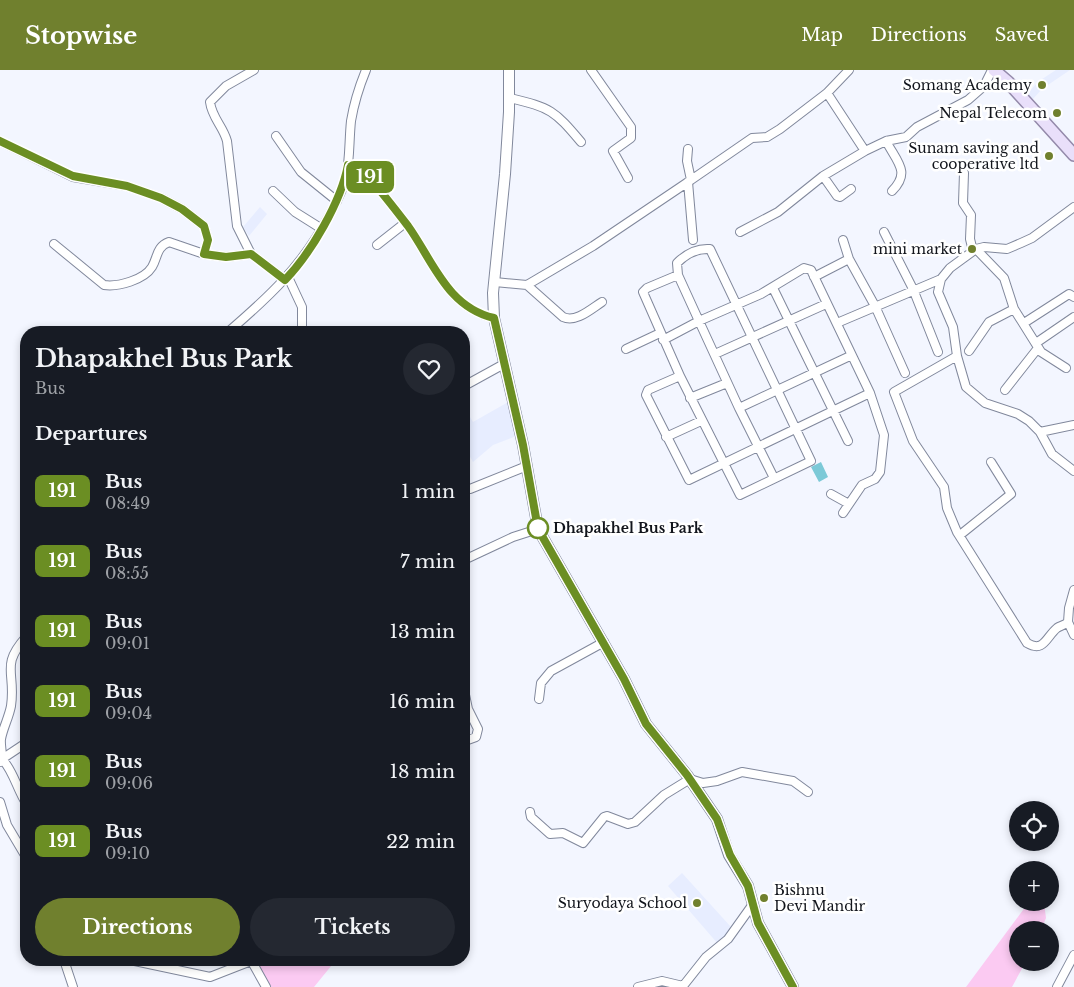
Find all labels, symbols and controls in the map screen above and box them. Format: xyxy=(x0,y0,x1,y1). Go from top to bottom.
text: Stopwise xyxy=(25,21,137,50)
text: Map xyxy=(801,24,843,46)
text: Directions xyxy=(871,24,967,46)
text: Saved xyxy=(995,24,1049,46)
place label: Somang Academy xyxy=(903,76,1032,94)
marker: Somang Academy xyxy=(1036,79,1048,91)
place label: Nepal Telecom xyxy=(939,104,1047,122)
marker: Nepal Telecom xyxy=(1051,107,1063,119)
place label: Sunam saving and cooperative ltd xyxy=(908,139,1040,173)
marker: Sunam saving and cooperative ltd xyxy=(1043,150,1055,162)
line badge: 191 xyxy=(341,161,399,193)
text: 191 xyxy=(356,166,384,188)
place label: mini market xyxy=(873,240,963,258)
marker: mini market xyxy=(966,243,978,255)
button: heart xyxy=(403,343,455,395)
text: Dhapakhel Bus Park xyxy=(35,344,292,373)
text: Bus xyxy=(35,378,65,398)
text: Departures xyxy=(35,422,147,445)
text: Bus xyxy=(105,470,142,493)
text: 191 xyxy=(49,480,76,502)
text: 1 min xyxy=(401,480,455,503)
text: 08:49 xyxy=(105,493,150,513)
marker: Dhapakhel Bus Park xyxy=(527,517,549,539)
place label: Dhapakhel Bus Park xyxy=(553,519,704,537)
text: Bus xyxy=(105,540,142,563)
text: 191 xyxy=(49,550,76,572)
text: 7 min xyxy=(400,550,455,573)
text: 08:55 xyxy=(105,563,149,583)
text: Bus xyxy=(105,610,142,633)
text: 191 xyxy=(49,620,76,642)
text: 13 min xyxy=(389,620,455,643)
text: 09:01 xyxy=(105,633,150,653)
text: Bus xyxy=(105,680,142,703)
text: 191 xyxy=(49,690,76,712)
text: 16 min xyxy=(389,690,455,713)
text: 09:04 xyxy=(105,703,152,723)
text: Bus xyxy=(105,750,142,773)
text: 191 xyxy=(49,760,76,782)
text: 18 min xyxy=(390,760,455,783)
text: 09:06 xyxy=(105,773,153,793)
map controls xyxy=(1009,801,1059,971)
button: locate xyxy=(1009,801,1059,851)
text: Bus xyxy=(105,820,142,843)
text: 191 xyxy=(49,830,76,852)
text: 22 min xyxy=(386,830,455,853)
text: 09:10 xyxy=(105,843,150,863)
button: + xyxy=(1009,861,1059,911)
place label: Bishnu Devi Mandir xyxy=(774,881,865,915)
marker: Bishnu Devi Mandir xyxy=(758,892,770,904)
place label: Suryodaya School xyxy=(558,894,687,912)
marker: Suryodaya School xyxy=(691,897,703,909)
button: Directions xyxy=(35,898,240,956)
button: Tickets xyxy=(250,898,455,956)
button: − xyxy=(1009,921,1059,971)

